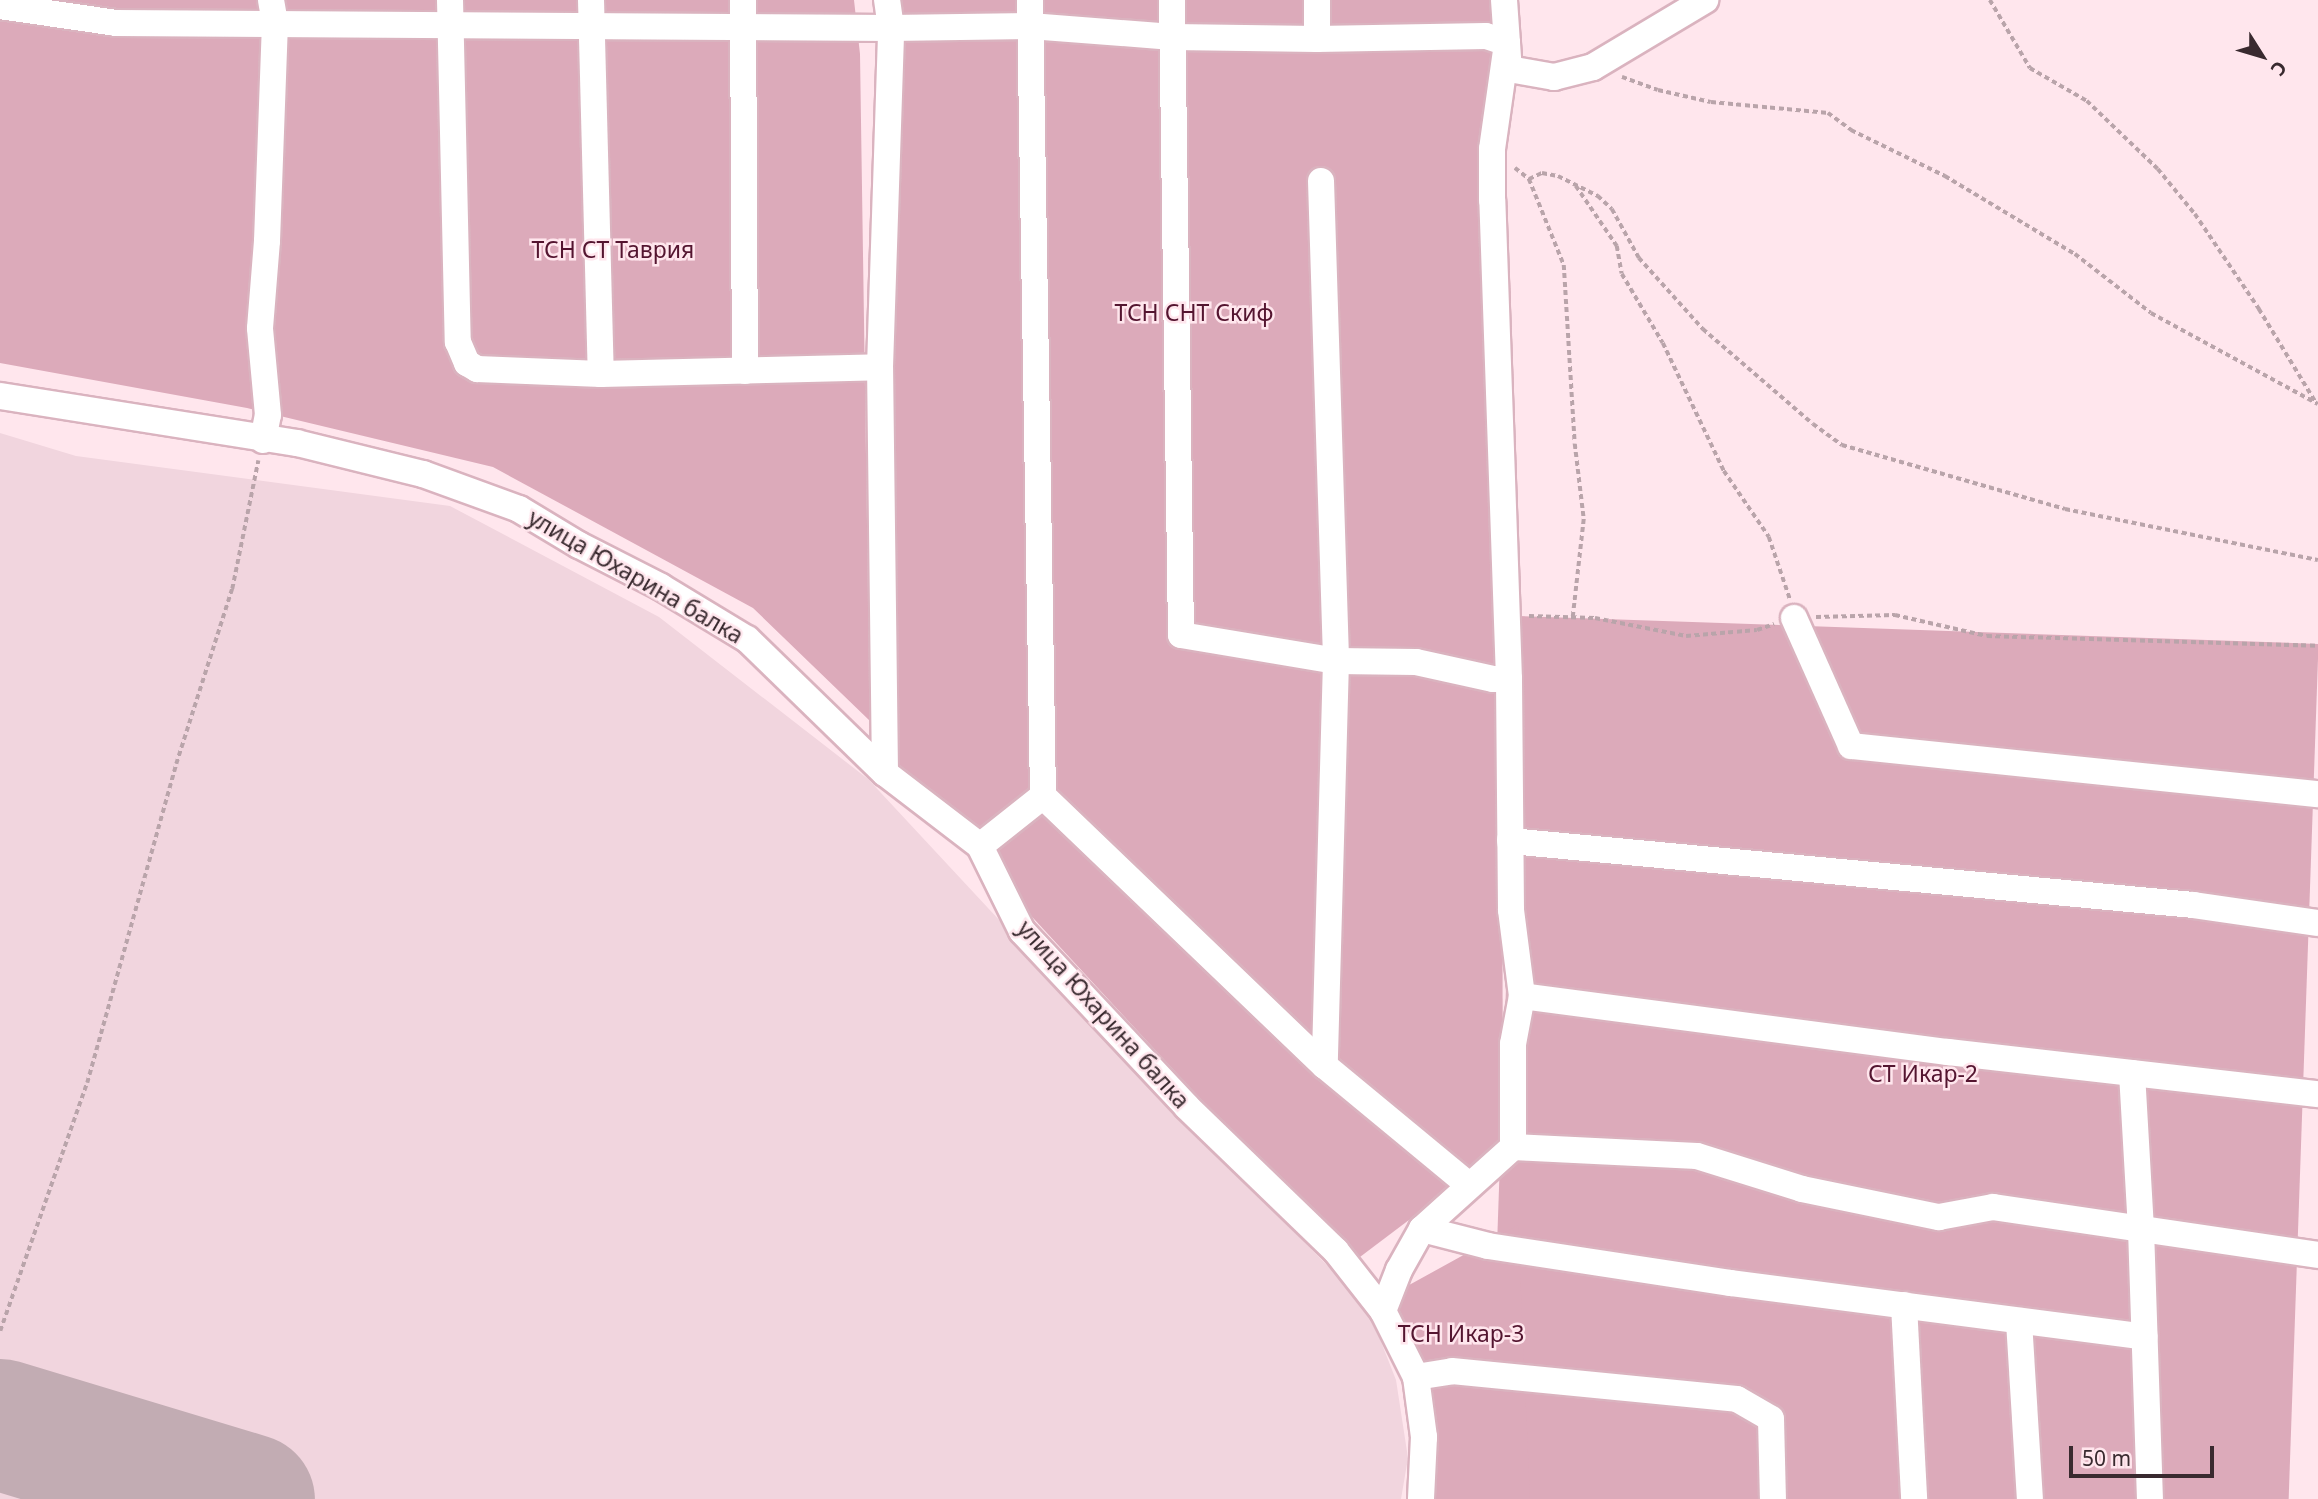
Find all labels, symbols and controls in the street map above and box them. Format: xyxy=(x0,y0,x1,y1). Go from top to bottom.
north arrow xyxy=(2227,21,2297,91)
text: С xyxy=(2265,56,2293,81)
park label: ТСН СТ Таврия xyxy=(532,235,694,263)
park label: ТСН СНТ Скиф xyxy=(1115,298,1273,326)
street label: улица Юхарина балка xyxy=(524,503,748,649)
street label: улица Юхарина балка xyxy=(1012,914,1196,1114)
park label: СТ Икар-2 xyxy=(1868,1059,1978,1087)
park label: ТСН Икар-3 xyxy=(1398,1319,1524,1347)
scale bar xyxy=(2073,1432,2218,1476)
text: 50 m xyxy=(2082,1444,2131,1472)

